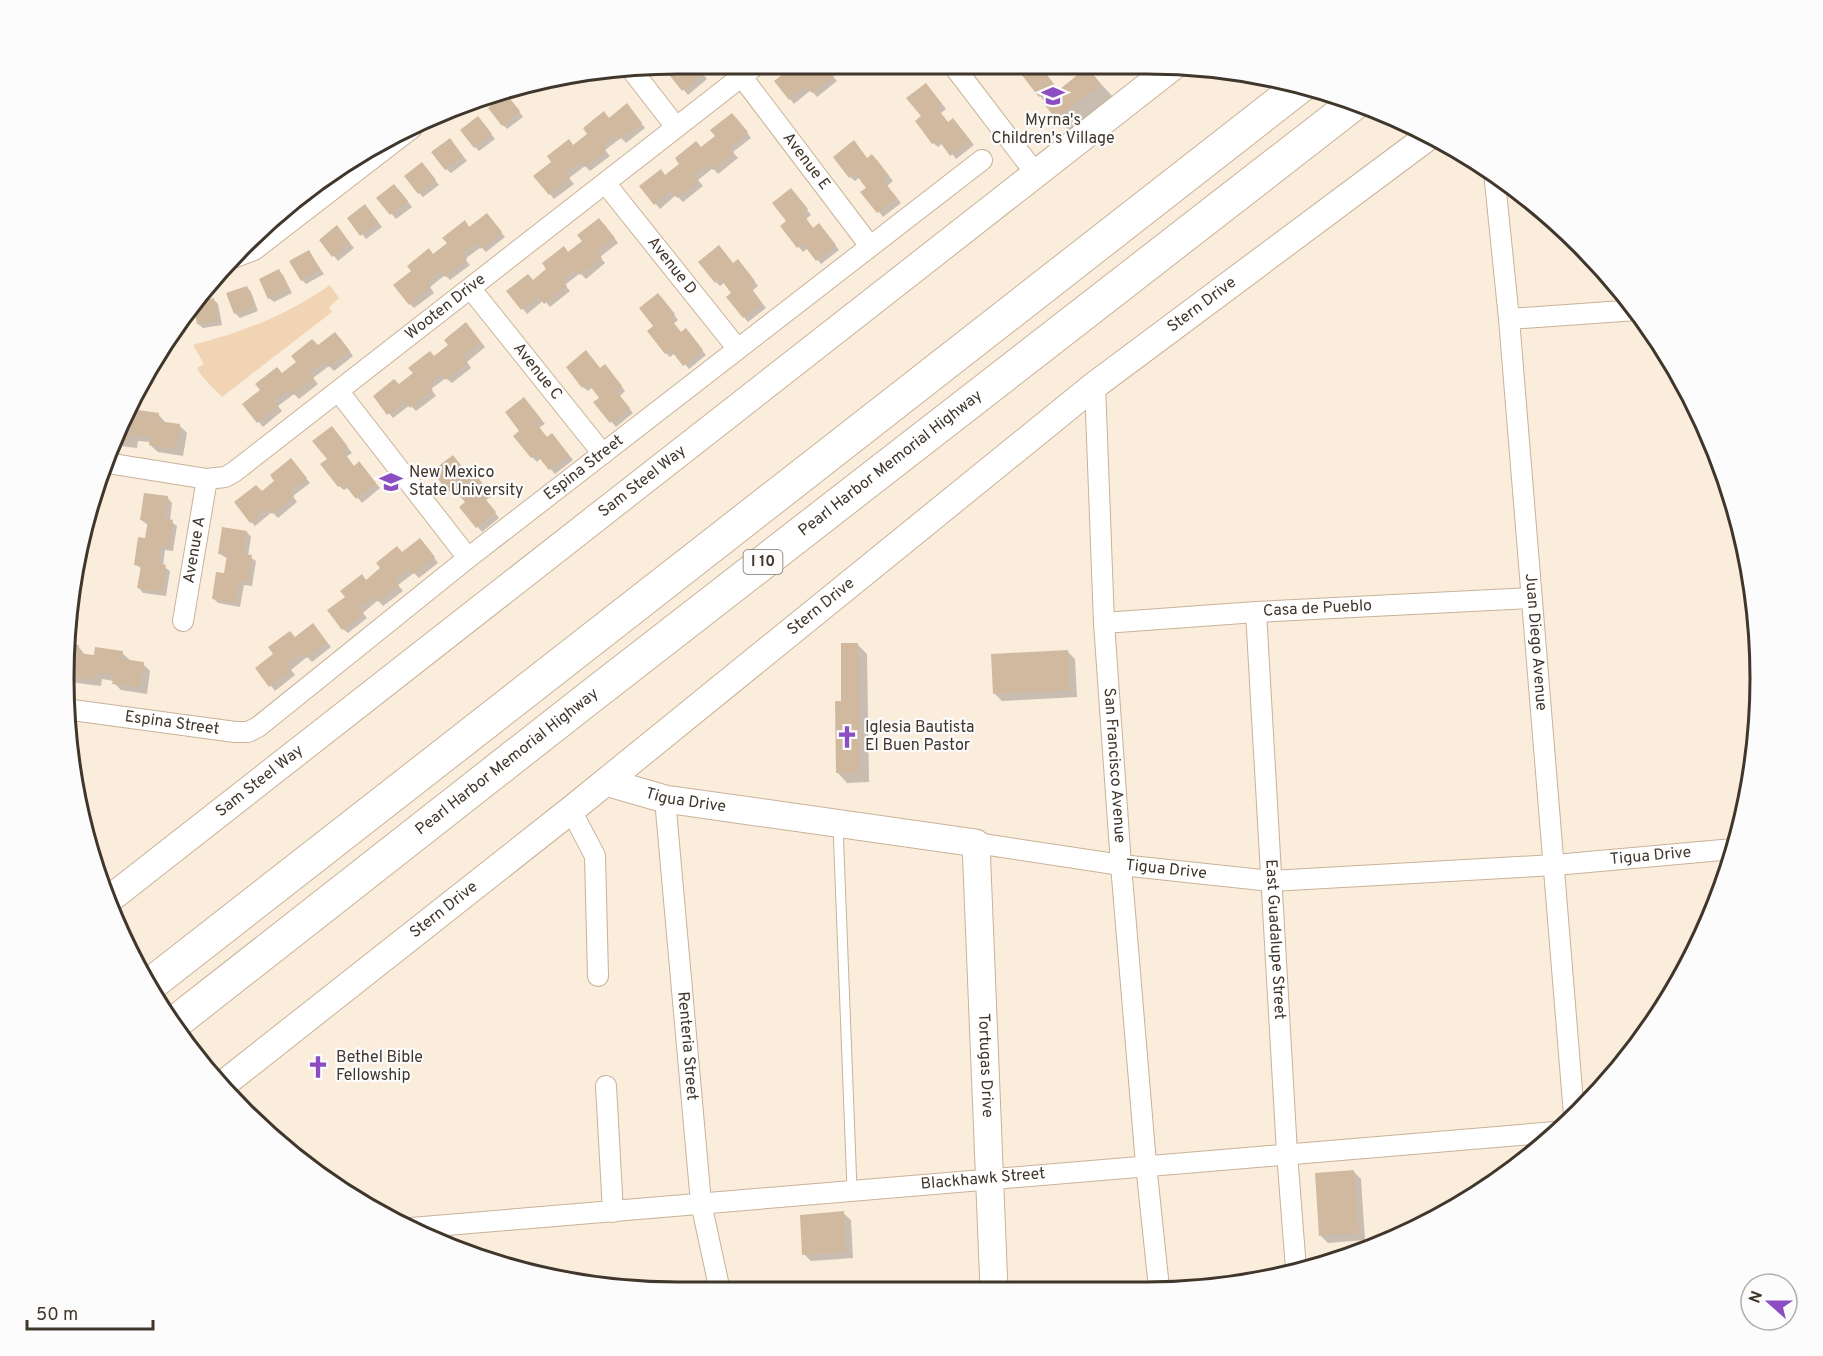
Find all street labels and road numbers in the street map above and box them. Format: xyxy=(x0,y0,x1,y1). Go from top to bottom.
street label: Avenue E xyxy=(778,129,834,194)
street label: Avenue D xyxy=(642,233,701,299)
street label: Wooten Drive xyxy=(401,270,490,345)
street label: Stern Drive xyxy=(1164,273,1241,337)
street label: Avenue C xyxy=(508,339,566,404)
street label: Pearl Harbor Memorial Highway xyxy=(795,386,987,541)
street label: Espina Street xyxy=(540,431,628,505)
street label: Sam Steel Way xyxy=(595,441,690,522)
street label: Avenue A xyxy=(180,515,211,585)
road number: I 10 xyxy=(744,550,783,574)
street label: Juan Diego Avenue xyxy=(1520,573,1551,712)
street label: Stern Drive xyxy=(784,574,859,640)
street label: Casa de Pueblo xyxy=(1262,596,1373,622)
street label: Pearl Harbor Memorial Highway xyxy=(412,684,603,840)
street label: San Francisco Avenue xyxy=(1099,687,1129,844)
street label: Espina Street xyxy=(123,707,221,740)
street label: Sam Steel Way xyxy=(212,741,308,822)
street label: Tigua Drive xyxy=(643,784,727,818)
street label: Tigua Drive xyxy=(1609,843,1692,870)
street label: Tigua Drive xyxy=(1124,856,1208,884)
street label: East Guadalupe Street xyxy=(1260,859,1289,1020)
street label: Stern Drive xyxy=(406,877,482,943)
street label: Renteria Street xyxy=(672,991,702,1101)
street label: Tortugas Drive xyxy=(973,1013,997,1118)
street label: Blackhawk Street xyxy=(920,1164,1046,1195)

